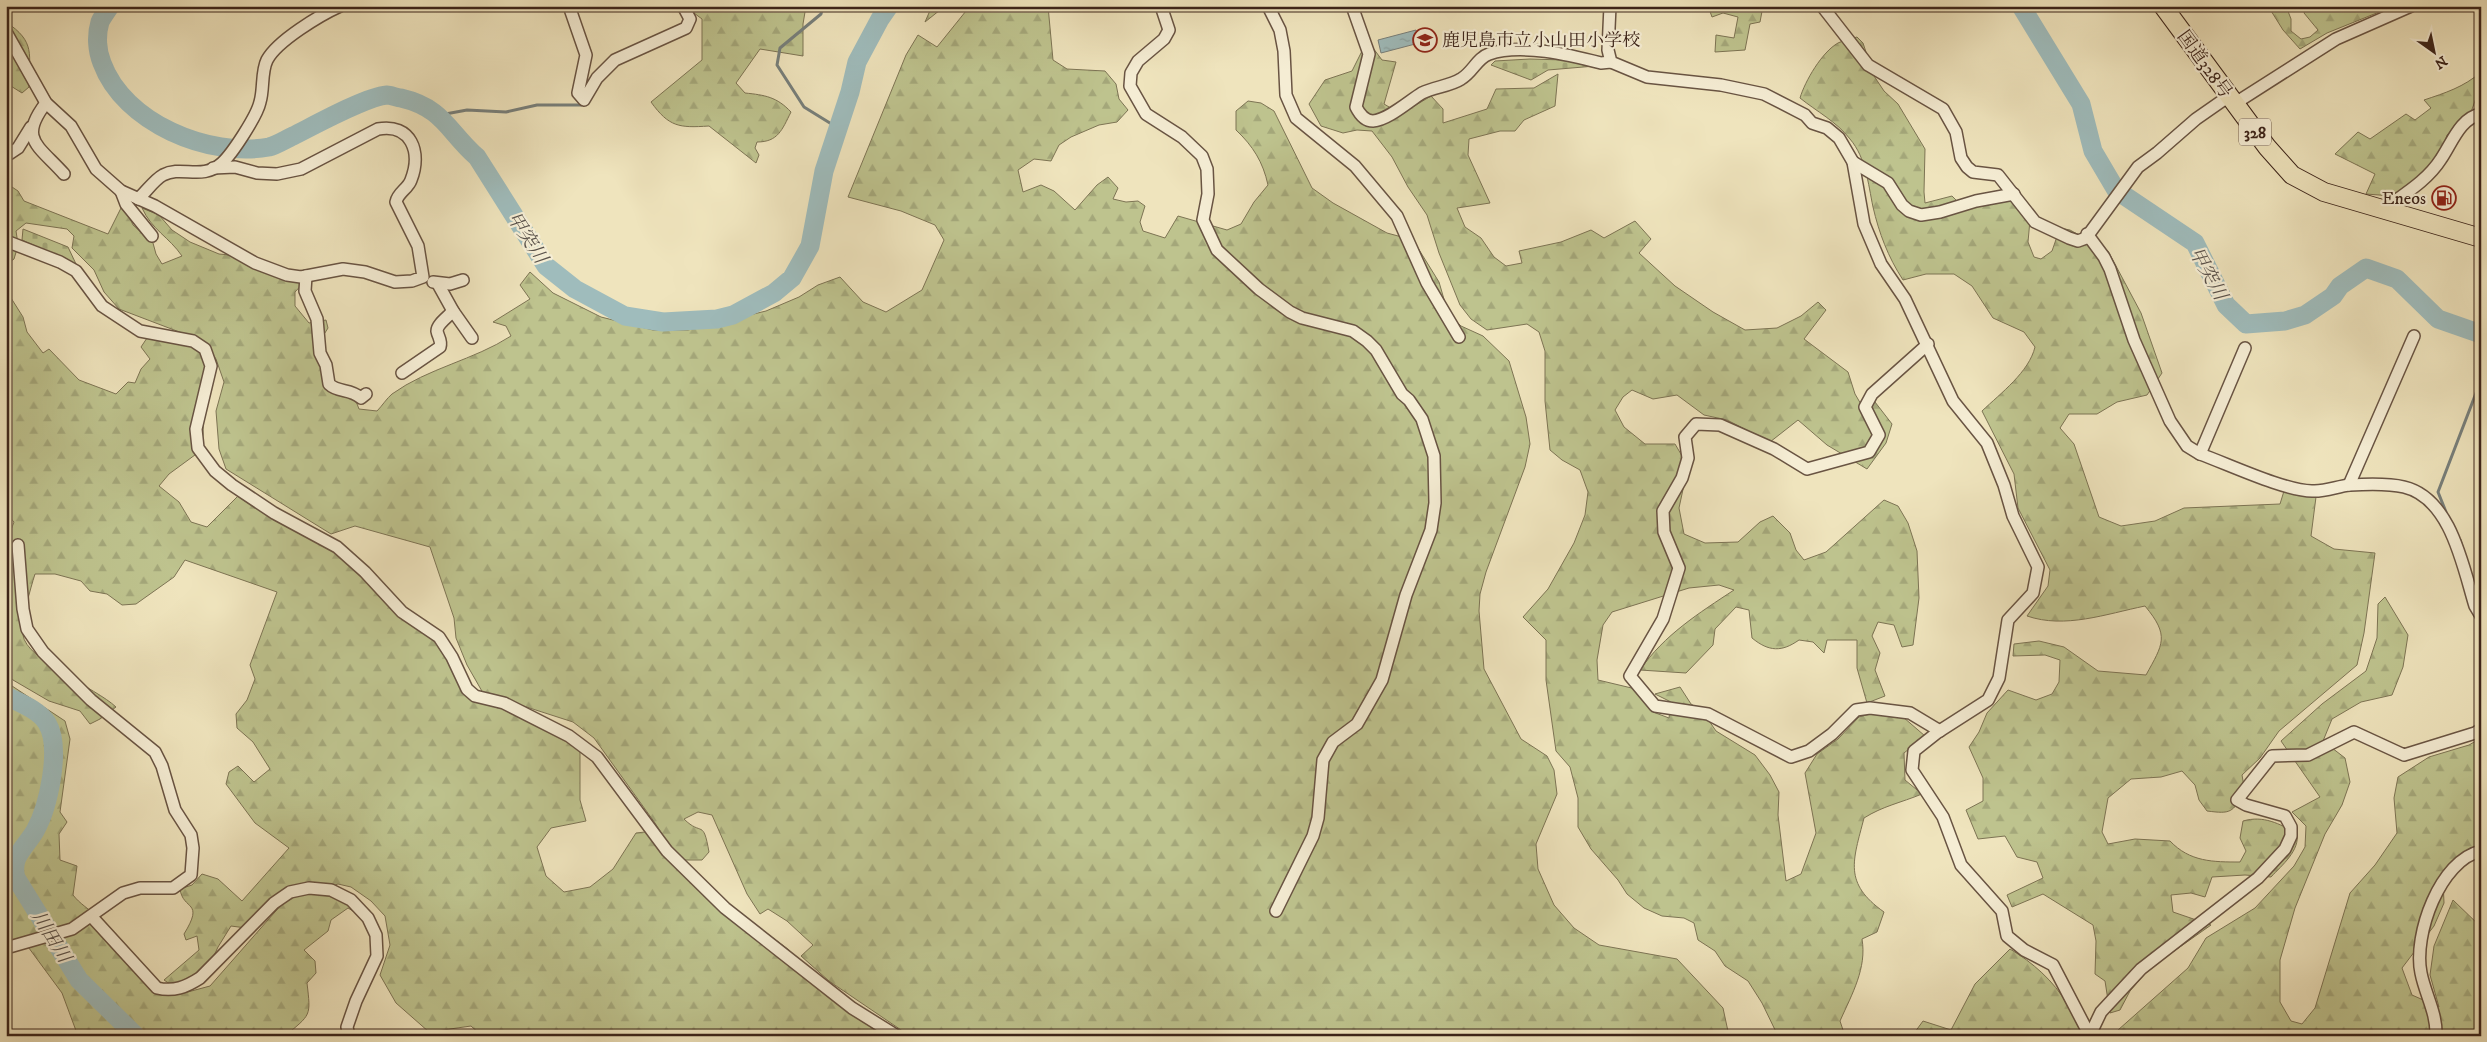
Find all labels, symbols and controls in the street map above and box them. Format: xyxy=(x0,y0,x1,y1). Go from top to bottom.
street label: 国道328号 xyxy=(2172,26,2236,103)
school or university icon: 鹿児島市立小山田小学校 xyxy=(1412,27,1438,53)
north arrow xyxy=(2410,28,2460,78)
place label: 鹿児島市立小山田小学校 xyxy=(1442,30,1640,52)
text: N xyxy=(2430,51,2450,73)
road number: 328 xyxy=(2239,118,2271,146)
fuel station icon: Eneos xyxy=(2431,185,2457,211)
place label: Eneos xyxy=(2382,188,2426,210)
water label: 甲突川 xyxy=(502,208,553,270)
water label: 甲突川 xyxy=(2184,243,2233,306)
water label: 川田川 xyxy=(26,907,77,969)

